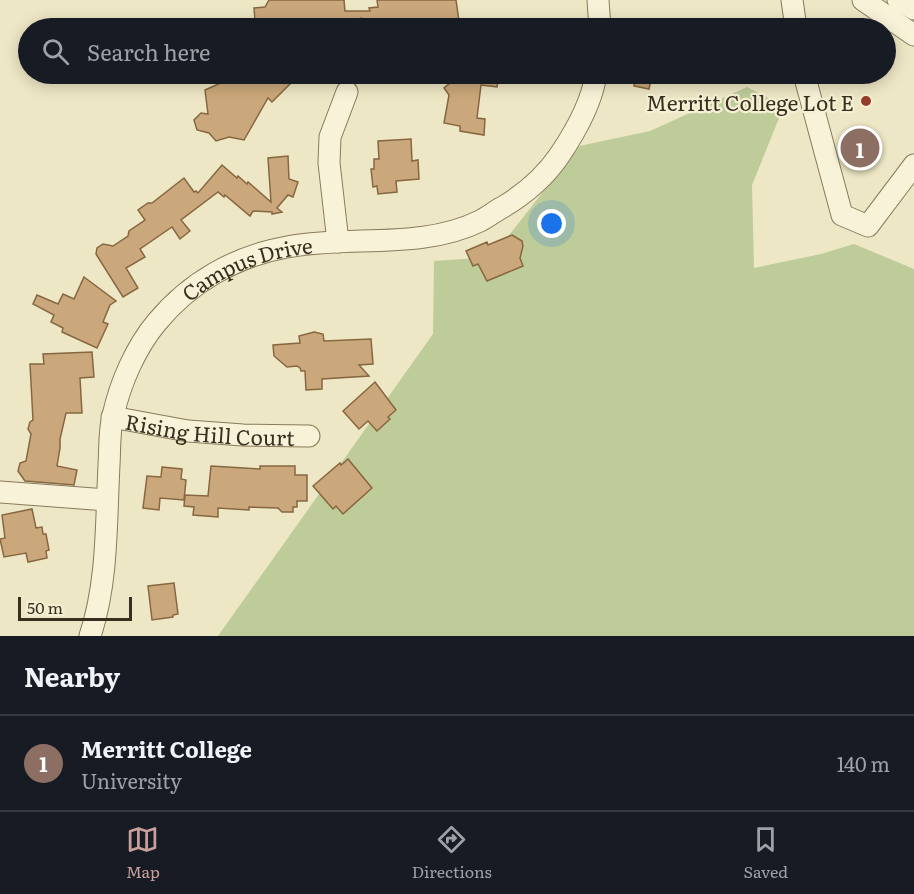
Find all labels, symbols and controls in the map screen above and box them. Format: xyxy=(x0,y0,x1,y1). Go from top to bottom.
search box xyxy=(18,18,896,84)
icon: search xyxy=(39,35,72,68)
text: Search here xyxy=(87,35,210,68)
place label: Merritt College Lot E xyxy=(646,86,854,117)
marker: Merritt College Lot E xyxy=(859,94,873,108)
pin: 1 xyxy=(840,126,880,170)
your location xyxy=(537,209,566,238)
street label: Campus Drive xyxy=(174,228,314,307)
street label: Rising Hill Court xyxy=(123,404,295,451)
scale bar xyxy=(18,594,132,622)
text: 50 m xyxy=(27,595,63,619)
text: Nearby xyxy=(24,656,120,695)
text: Merritt College xyxy=(81,732,252,765)
text: 1 xyxy=(39,748,48,778)
text: 140 m xyxy=(837,748,890,778)
text: University xyxy=(81,765,182,795)
tab: Map xyxy=(126,823,160,883)
tab: Directions xyxy=(412,823,492,883)
tab: Saved xyxy=(744,823,788,883)

